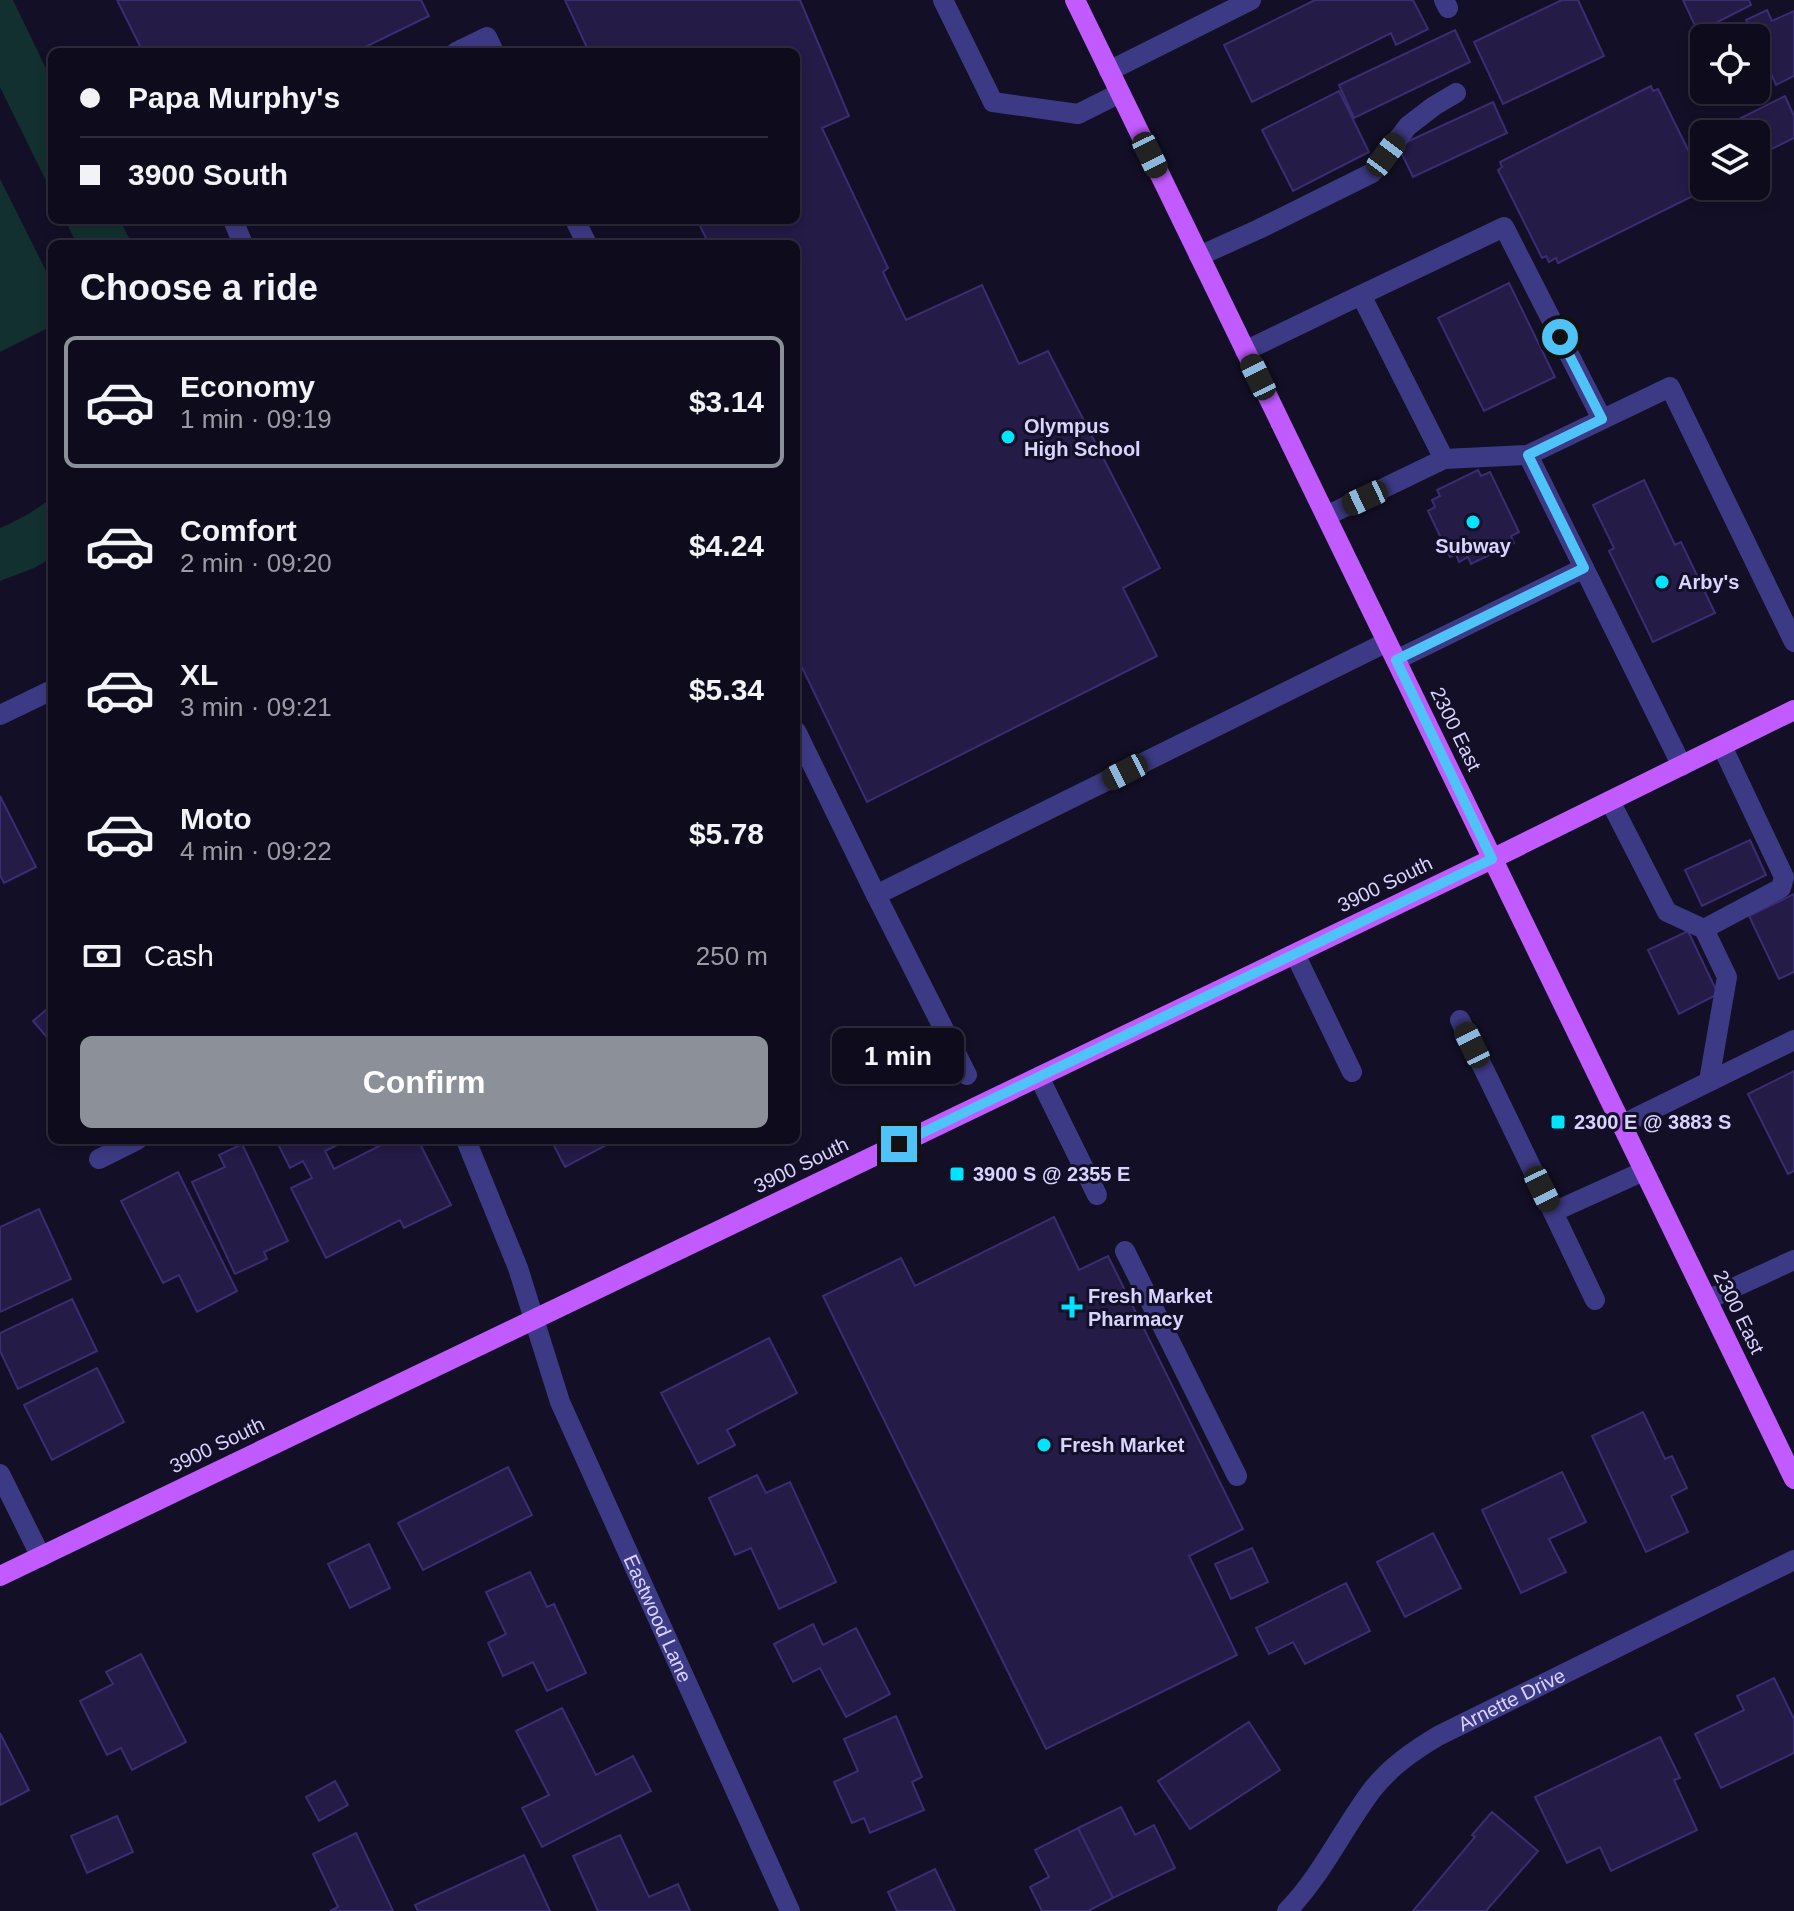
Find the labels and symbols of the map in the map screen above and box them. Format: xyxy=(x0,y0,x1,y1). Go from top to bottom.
car xyxy=(1129,128,1171,182)
car xyxy=(1362,129,1410,181)
route start xyxy=(1542,319,1578,355)
car xyxy=(1237,350,1279,404)
place label: Olympus High School xyxy=(1024,415,1141,460)
marker: Olympus High School xyxy=(999,428,1017,446)
car xyxy=(1338,477,1392,519)
marker: Subway xyxy=(1464,513,1482,531)
place label: Subway xyxy=(1435,535,1512,557)
place label: Arby's xyxy=(1678,571,1739,593)
marker: Arby's xyxy=(1653,573,1671,591)
street label: 2300 East xyxy=(1426,684,1486,775)
car xyxy=(1098,750,1152,794)
street label: 3900 South xyxy=(1334,852,1436,916)
car xyxy=(1451,1018,1493,1072)
callout: 1 min xyxy=(833,1028,965,1084)
place label: 2300 E @ 3883 S xyxy=(1574,1111,1731,1133)
marker: 2300 E @ 3883 S xyxy=(1549,1113,1567,1131)
route end xyxy=(881,1126,917,1162)
street label: 3900 South xyxy=(750,1133,852,1197)
car xyxy=(1521,1162,1563,1216)
place label: 3900 S @ 2355 E xyxy=(973,1163,1130,1185)
marker: 3900 S @ 2355 E xyxy=(948,1165,966,1183)
street label: 2300 East xyxy=(1709,1267,1769,1358)
place label: Fresh Market Pharmacy xyxy=(1088,1285,1213,1330)
marker: Fresh Market Pharmacy xyxy=(1063,1298,1081,1316)
street label: 3900 South xyxy=(166,1413,268,1477)
place label: Fresh Market xyxy=(1060,1434,1185,1456)
marker: Fresh Market xyxy=(1035,1436,1053,1454)
street label: Eastwood Lane xyxy=(619,1551,696,1686)
street label: Arnette Drive xyxy=(1454,1664,1569,1735)

